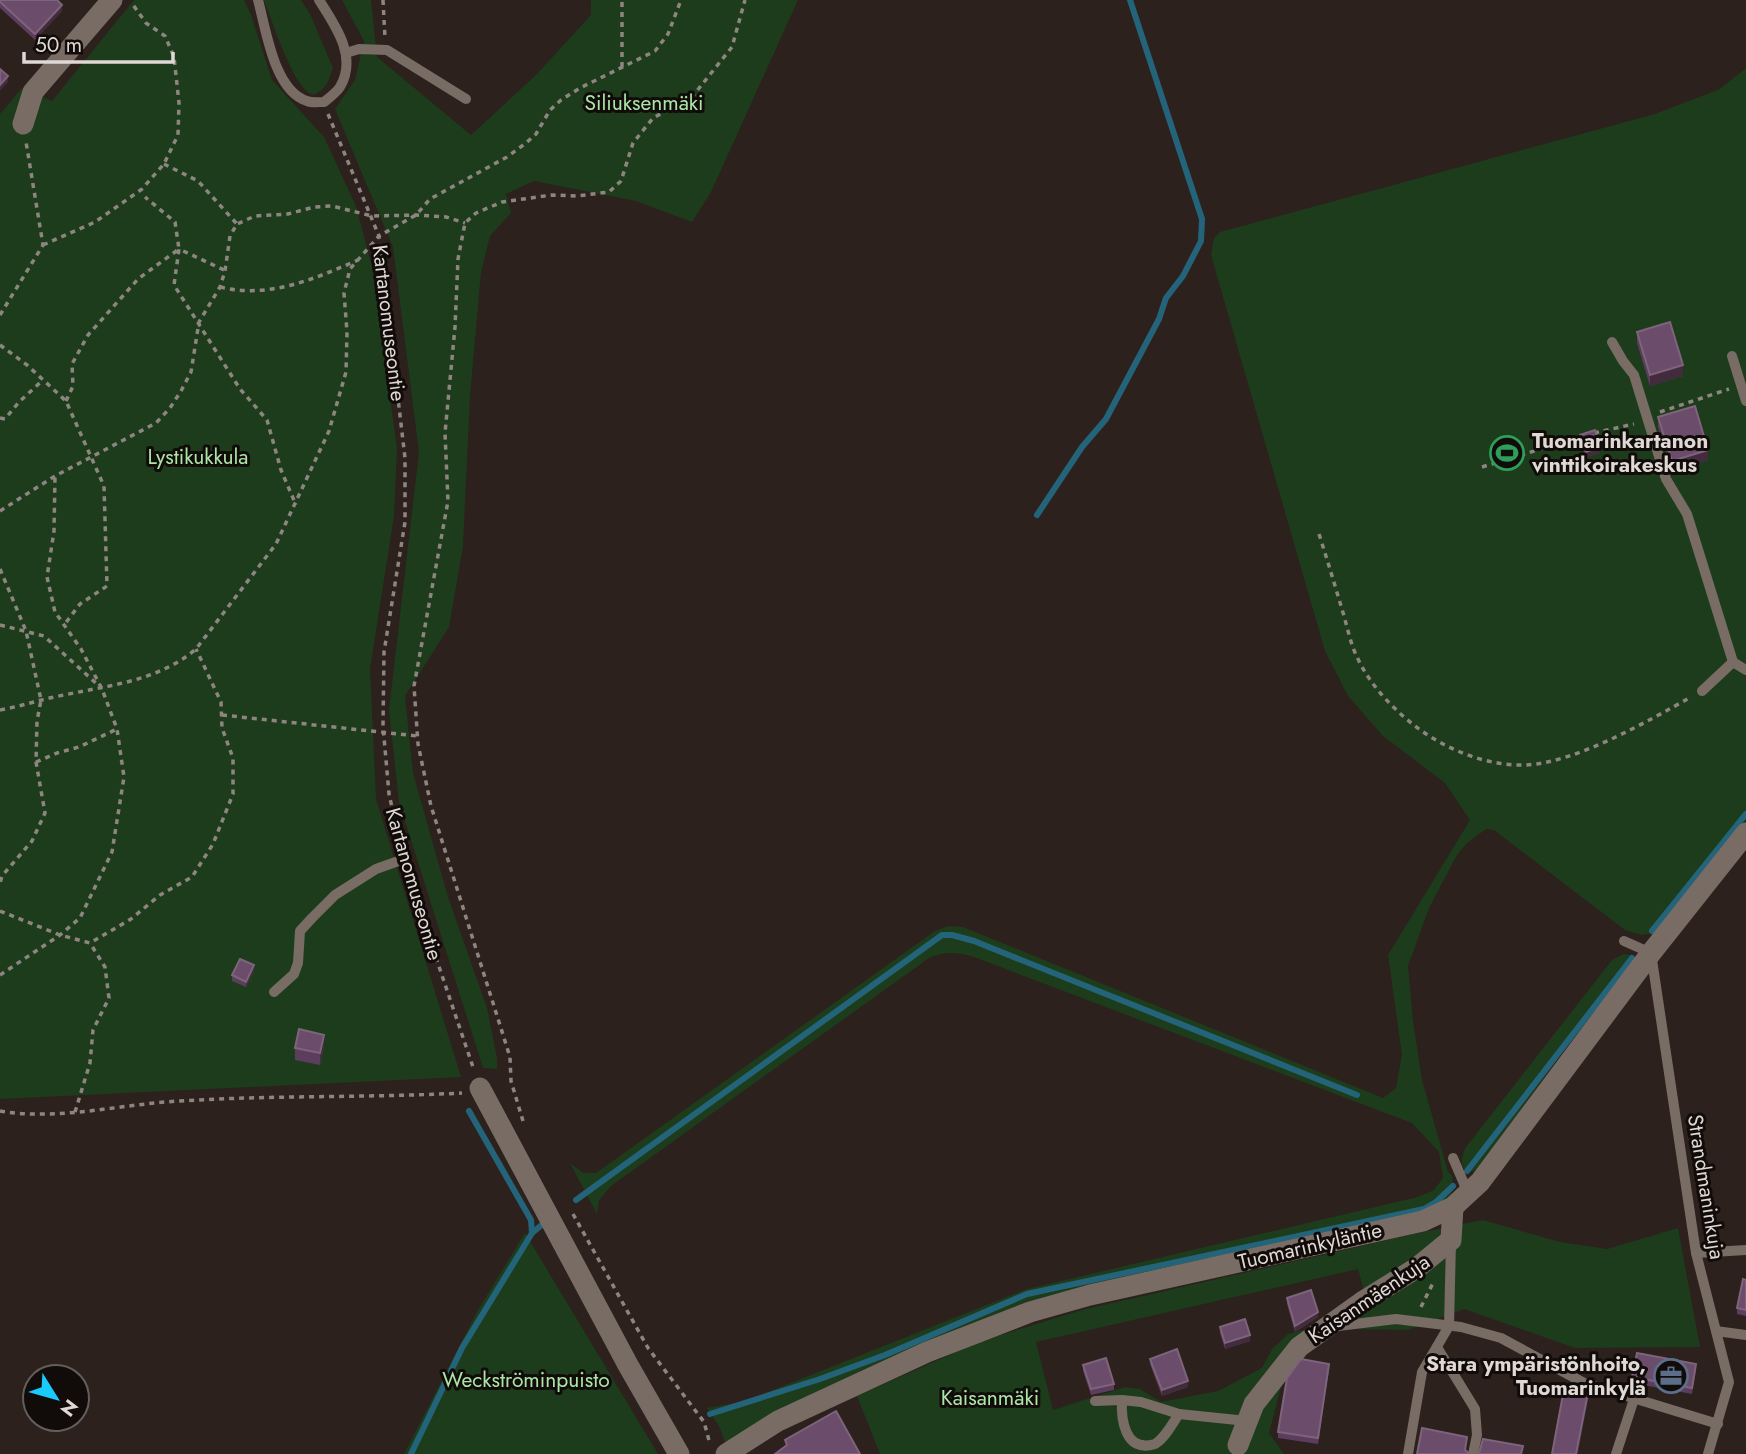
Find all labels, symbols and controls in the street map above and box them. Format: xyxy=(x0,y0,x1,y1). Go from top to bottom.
scale bar xyxy=(24,21,173,65)
text: 50 m xyxy=(35,30,82,60)
park label: Siliuksenmäki xyxy=(584,88,704,118)
street label: Kartanomuseontie xyxy=(365,243,413,403)
place label: Tuomarinkartanon vinttikoirakeskus xyxy=(1531,426,1708,480)
sports icon: Tuomarinkartanon vinttikoirakeskus xyxy=(1488,434,1526,472)
park label: Lystikukkula xyxy=(148,442,248,472)
street label: Kartanomuseontie xyxy=(378,804,450,964)
street label: Strandmaninkuja xyxy=(1680,1112,1732,1262)
street label: Tuomarinkyläntie xyxy=(1235,1215,1385,1277)
street label: Kaisanmäenkuja xyxy=(1302,1247,1436,1351)
place label: Stara ympäristönhoito, Tuomarinkylä xyxy=(1426,1349,1646,1403)
office icon: Stara ympäristönhoito, Tuomarinkylä xyxy=(1652,1357,1690,1395)
north arrow xyxy=(21,1363,91,1433)
park label: Weckströminpuisto xyxy=(442,1365,610,1395)
park label: Kaisanmäki xyxy=(941,1383,1039,1413)
text: N xyxy=(54,1394,85,1422)

